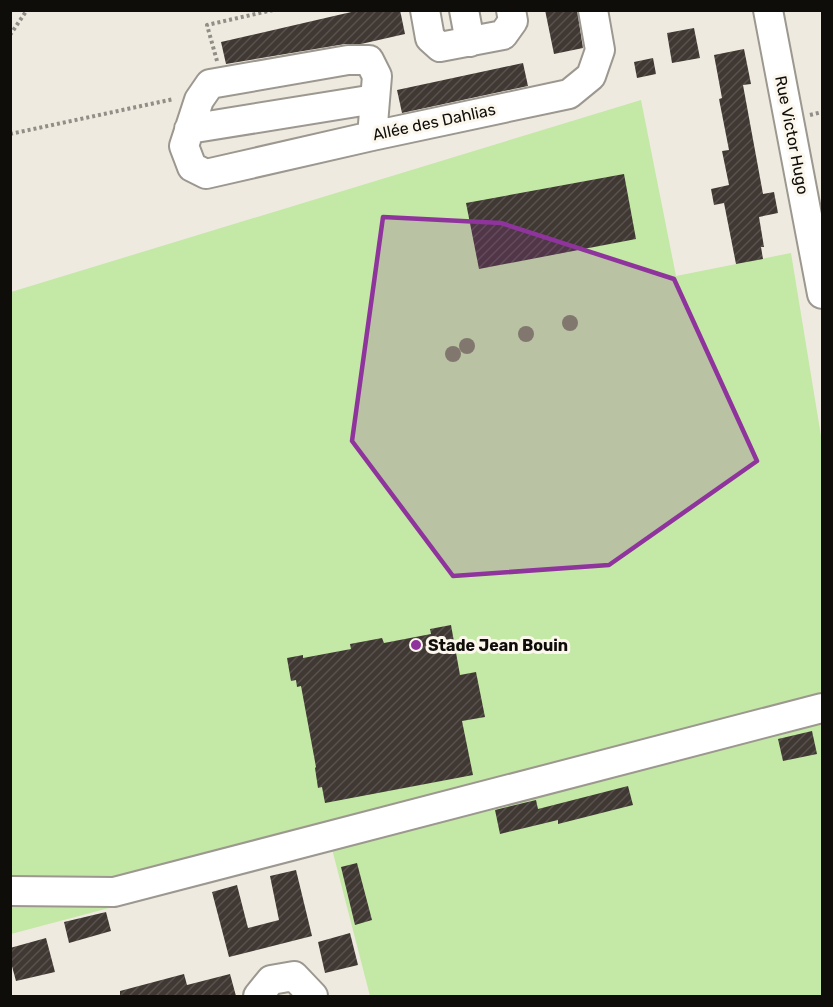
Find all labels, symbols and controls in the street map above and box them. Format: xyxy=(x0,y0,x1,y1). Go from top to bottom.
street label: Rue Victor Hugo xyxy=(771,74,813,196)
street label: Allée des Dahlias xyxy=(371,100,497,144)
place label: Stade Jean Bouin xyxy=(428,636,568,655)
marker: Stade Jean Bouin xyxy=(409,638,423,652)

